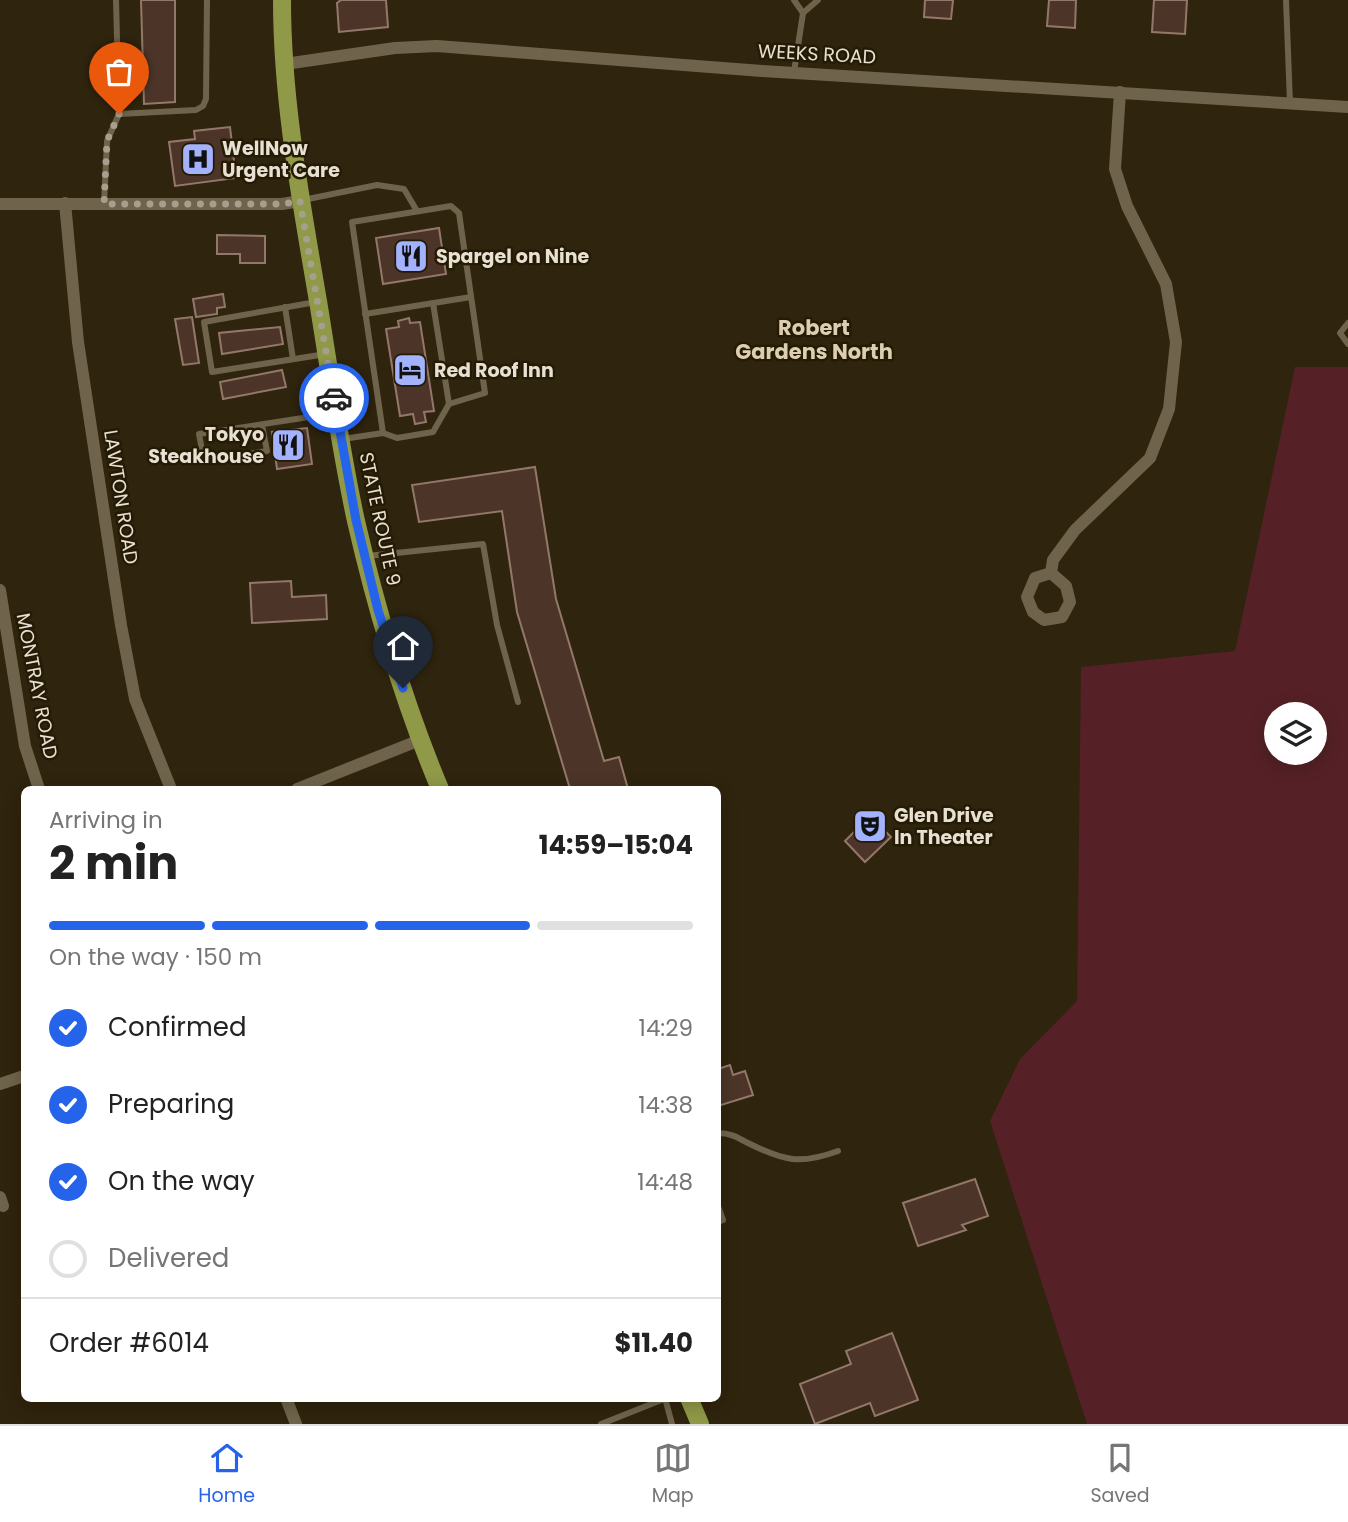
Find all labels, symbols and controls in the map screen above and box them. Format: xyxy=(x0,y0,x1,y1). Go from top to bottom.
street label: WEEKS ROAD xyxy=(757,37,877,71)
pin xyxy=(89,42,149,114)
icon: bag xyxy=(100,53,138,91)
place label: WellNow Urgent Care xyxy=(222,135,340,184)
hospital icon: WellNow Urgent Care xyxy=(179,140,217,178)
restaurant icon: Spargel on Nine xyxy=(392,237,430,275)
place label: Spargel on Nine xyxy=(436,243,589,270)
district label: Robert Gardens North xyxy=(735,313,893,366)
hotel icon: Red Roof Inn xyxy=(391,351,429,389)
place label: Red Roof Inn xyxy=(434,357,554,384)
courier xyxy=(299,363,369,433)
icon: car xyxy=(315,379,353,417)
place label: Tokyo Steakhouse xyxy=(148,421,264,470)
restaurant icon: Tokyo Steakhouse xyxy=(269,426,307,464)
street label: LAWTON ROAD xyxy=(97,428,145,566)
street label: STATE ROUTE 9 xyxy=(353,450,407,588)
street label: MONTRAY ROAD xyxy=(10,611,64,761)
pin xyxy=(373,616,433,688)
icon: home xyxy=(384,627,422,665)
map controls xyxy=(1264,702,1327,765)
button: layers xyxy=(1264,702,1327,765)
place label: Glen Drive In Theater xyxy=(894,802,994,851)
text: Arriving in xyxy=(49,804,163,836)
theatre icon: Glen Drive In Theater xyxy=(851,807,889,845)
text: 14:59–15:04 xyxy=(539,827,693,863)
text: 2 min xyxy=(49,831,178,895)
text: On the way · 150 m xyxy=(49,941,262,973)
icon: check xyxy=(49,1009,87,1047)
text: Confirmed xyxy=(108,1009,246,1045)
text: 14:29 xyxy=(639,1012,693,1044)
icon: check xyxy=(49,1086,87,1124)
text: Preparing xyxy=(108,1086,234,1122)
text: 14:38 xyxy=(638,1089,693,1121)
icon: check xyxy=(49,1163,87,1201)
text: On the way xyxy=(108,1163,255,1199)
text: 14:48 xyxy=(637,1166,693,1198)
text: Delivered xyxy=(108,1240,229,1276)
text: Order #6014 xyxy=(49,1325,209,1361)
text: $11.40 xyxy=(614,1325,693,1361)
tab: Home xyxy=(198,1439,255,1510)
tab: Map xyxy=(652,1439,694,1510)
tab: Saved xyxy=(1090,1439,1150,1510)

